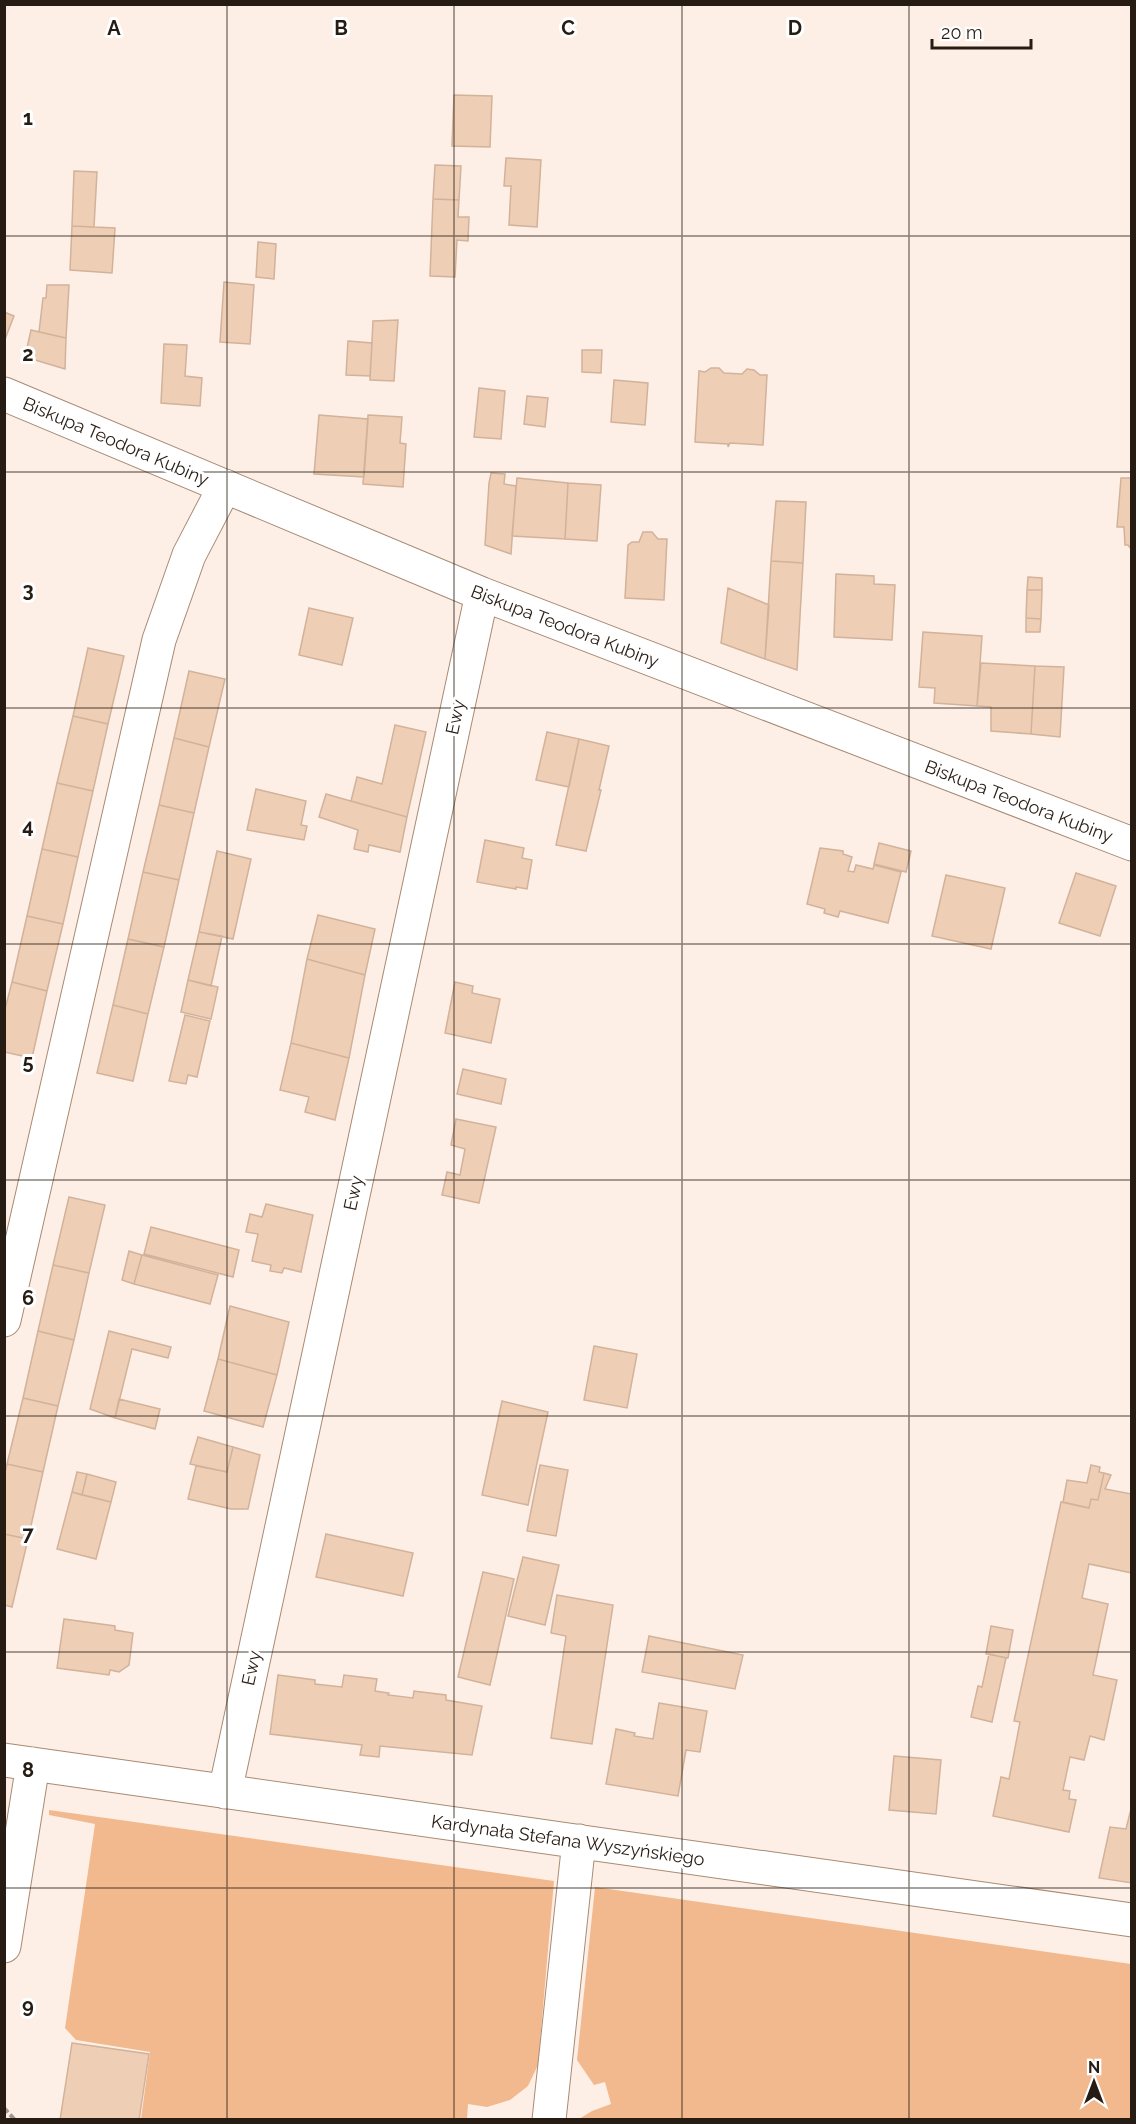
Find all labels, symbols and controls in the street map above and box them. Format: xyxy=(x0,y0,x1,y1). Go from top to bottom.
scale bar xyxy=(932,12,1031,50)
text: A xyxy=(107,16,121,40)
text: B xyxy=(334,16,348,40)
text: C xyxy=(561,16,575,40)
text: D xyxy=(788,16,802,40)
text: 20 m xyxy=(941,22,983,43)
text: 1 xyxy=(23,106,33,130)
text: 2 xyxy=(22,342,34,366)
street label: Biskupa Teodora Kubiny xyxy=(20,392,212,490)
text: 3 xyxy=(22,578,34,602)
street label: Biskupa Teodora Kubiny xyxy=(468,580,662,672)
street label: Ewy xyxy=(441,697,469,736)
street label: Biskupa Teodora Kubiny xyxy=(922,755,1116,847)
text: 4 xyxy=(22,814,34,838)
text: 5 xyxy=(22,1050,34,1074)
street label: Ewy xyxy=(339,1173,367,1212)
text: 6 xyxy=(22,1286,34,1310)
text: 7 xyxy=(22,1522,34,1546)
street label: Ewy xyxy=(237,1648,265,1687)
text: 8 xyxy=(22,1758,34,1782)
street label: Kardynała Stefana Wyszyńskiego xyxy=(430,1810,706,1870)
text: 9 xyxy=(22,1994,34,2018)
north arrow xyxy=(1064,2052,1124,2112)
text: N xyxy=(1088,2058,1100,2077)

